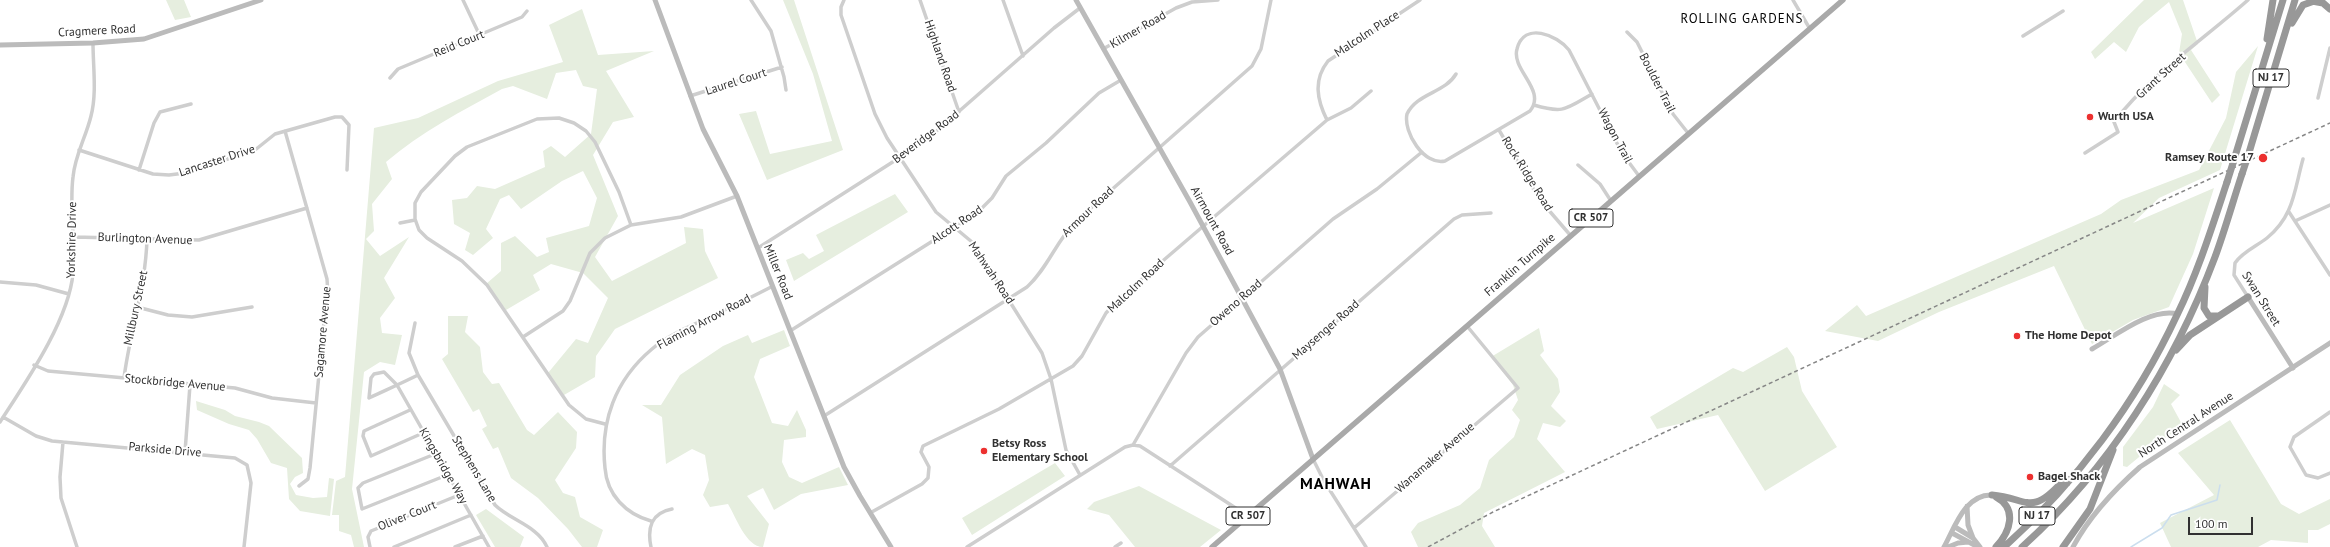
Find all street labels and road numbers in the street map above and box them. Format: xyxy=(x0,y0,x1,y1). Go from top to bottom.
street label: Kilmer Road xyxy=(1107,8,1169,52)
street label: Malcolm Place xyxy=(1332,8,1402,60)
street label: Highland Road xyxy=(921,18,959,94)
street label: Cragmere Road xyxy=(58,22,136,40)
street label: Reid Court xyxy=(432,27,486,61)
street label: Grant Street xyxy=(2133,50,2189,102)
street label: Boulder Trail xyxy=(1636,51,1678,115)
street label: Laurel Court xyxy=(704,65,768,99)
road number: NJ 17 xyxy=(2253,69,2289,87)
street label: Wagon Trail xyxy=(1595,106,1635,166)
street label: Beveridge Road xyxy=(890,107,962,167)
street label: Rock Ridge Road xyxy=(1498,134,1556,214)
street label: Lancaster Drive xyxy=(177,142,257,180)
street label: Armour Road xyxy=(1059,184,1117,240)
street label: Airmount Road xyxy=(1187,184,1237,258)
street label: Yorkshire Drive xyxy=(64,201,80,279)
street label: Alcott Road xyxy=(929,203,985,247)
road number: CR 507 xyxy=(1569,209,1613,227)
street label: Burlington Avenue xyxy=(97,230,193,248)
street label: Franklin Turnpike xyxy=(1482,230,1558,300)
street label: Mahwah Road xyxy=(965,239,1017,307)
street label: Miller Road xyxy=(760,242,796,302)
street label: Malcolm Road xyxy=(1105,256,1167,316)
street label: Millbury Street xyxy=(121,269,151,347)
street label: Swan Street xyxy=(2239,269,2283,329)
street label: Oweno Road xyxy=(1207,276,1265,330)
street label: Sagamore Avenue xyxy=(312,286,334,378)
street label: Flaming Arrow Road xyxy=(655,291,753,353)
street label: Maysenger Road xyxy=(1290,297,1362,363)
street label: Stockbridge Avenue xyxy=(124,371,226,395)
street label: North Central Avenue xyxy=(2136,389,2236,461)
street label: Wanamaker Avenue xyxy=(1393,420,1477,496)
street label: Kingsbridge Way xyxy=(415,425,471,507)
street label: Stephens Lane xyxy=(449,433,499,505)
street label: Parkside Drive xyxy=(128,440,202,460)
street label: Oliver Court xyxy=(376,498,438,534)
road number: CR 507 xyxy=(1226,507,1270,525)
road number: NJ 17 xyxy=(2019,507,2055,525)

